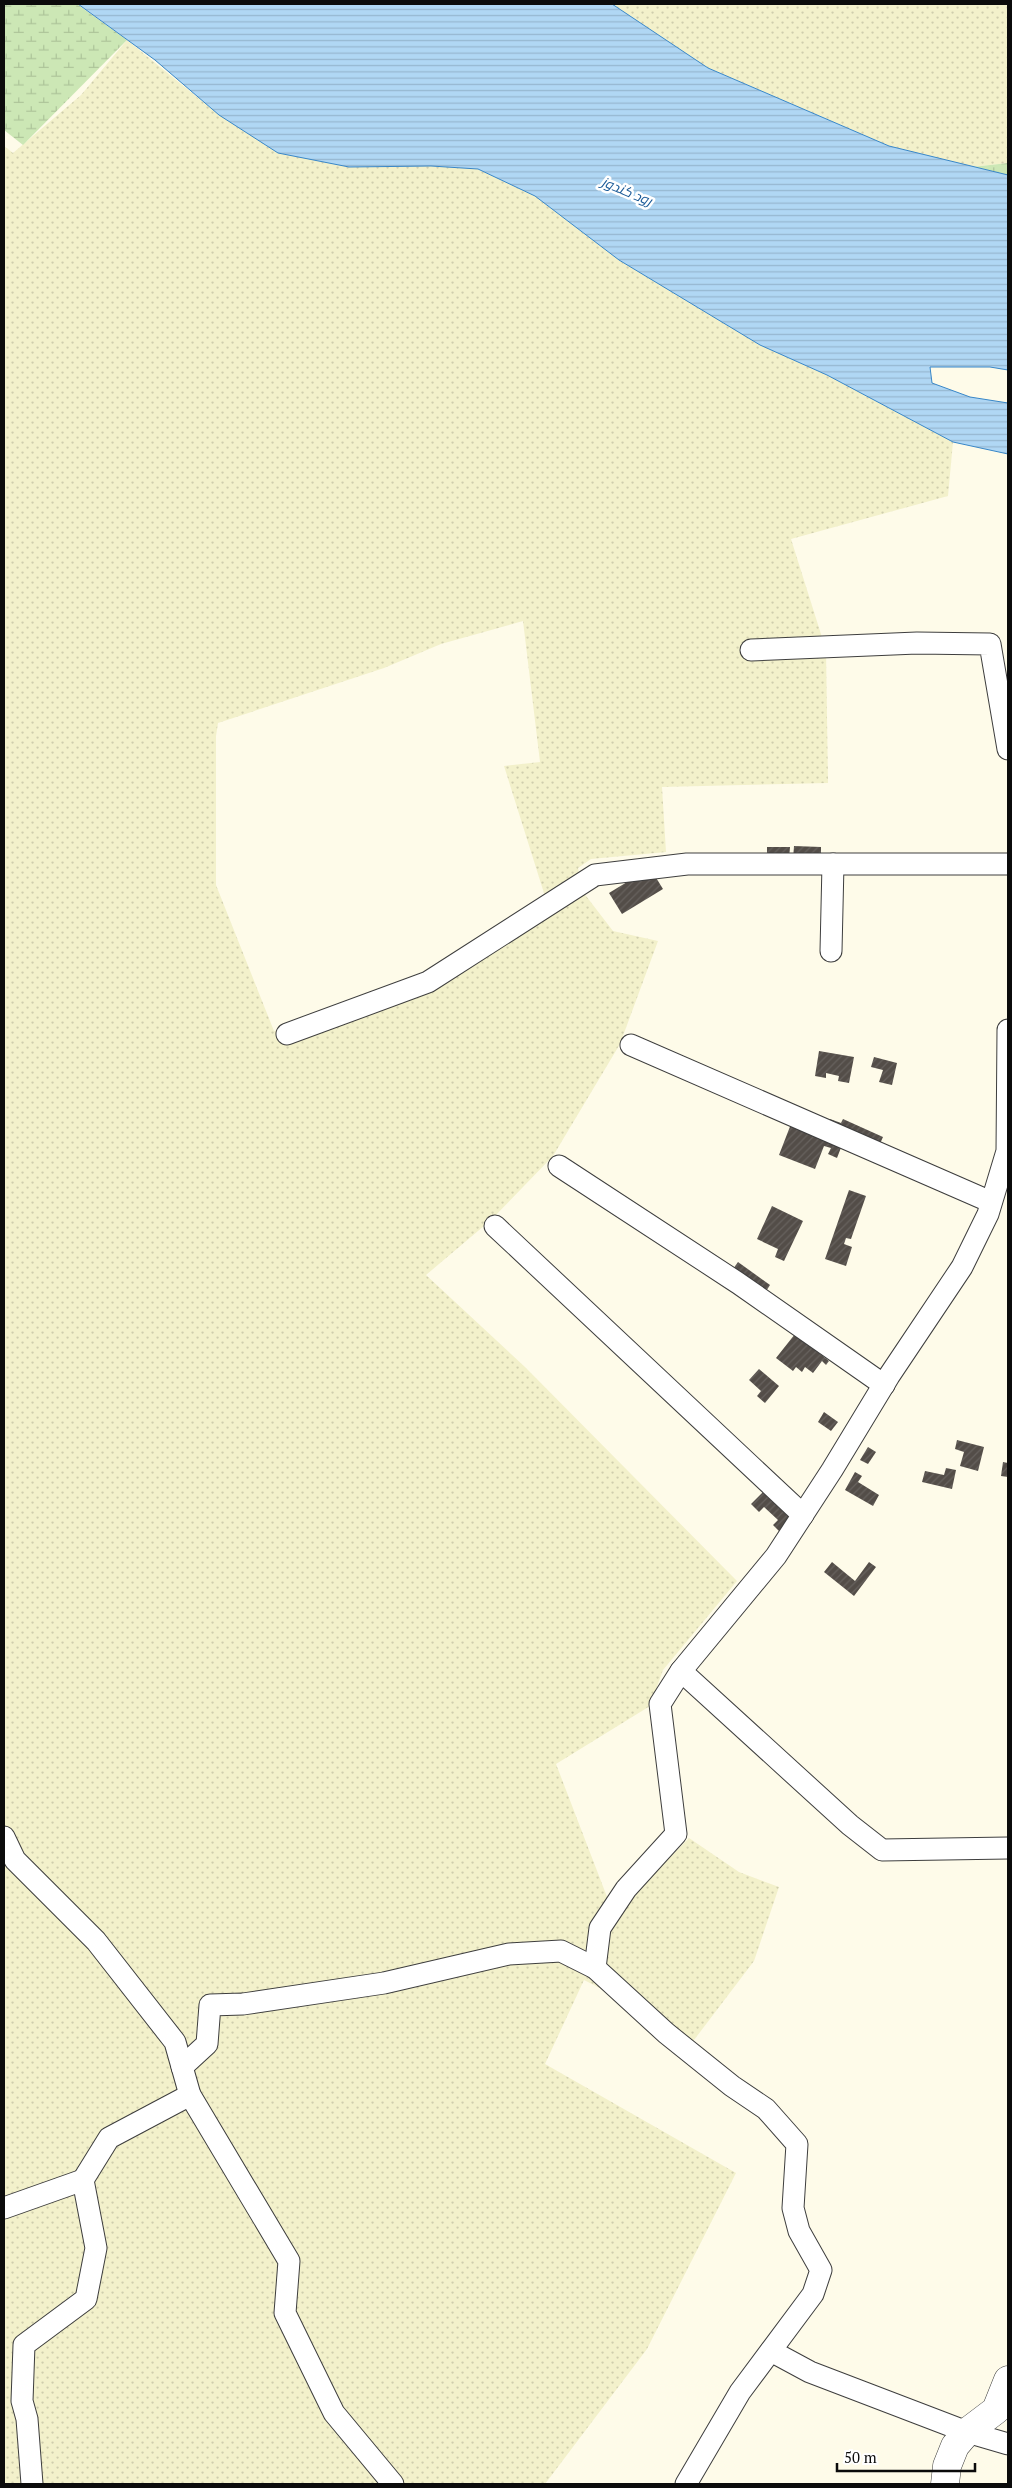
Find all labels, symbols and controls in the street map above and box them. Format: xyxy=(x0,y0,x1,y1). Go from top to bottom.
water label: رود کندوز xyxy=(597,171,657,210)
scale bar xyxy=(837,2440,974,2472)
text: 50 m xyxy=(844,2447,877,2467)

